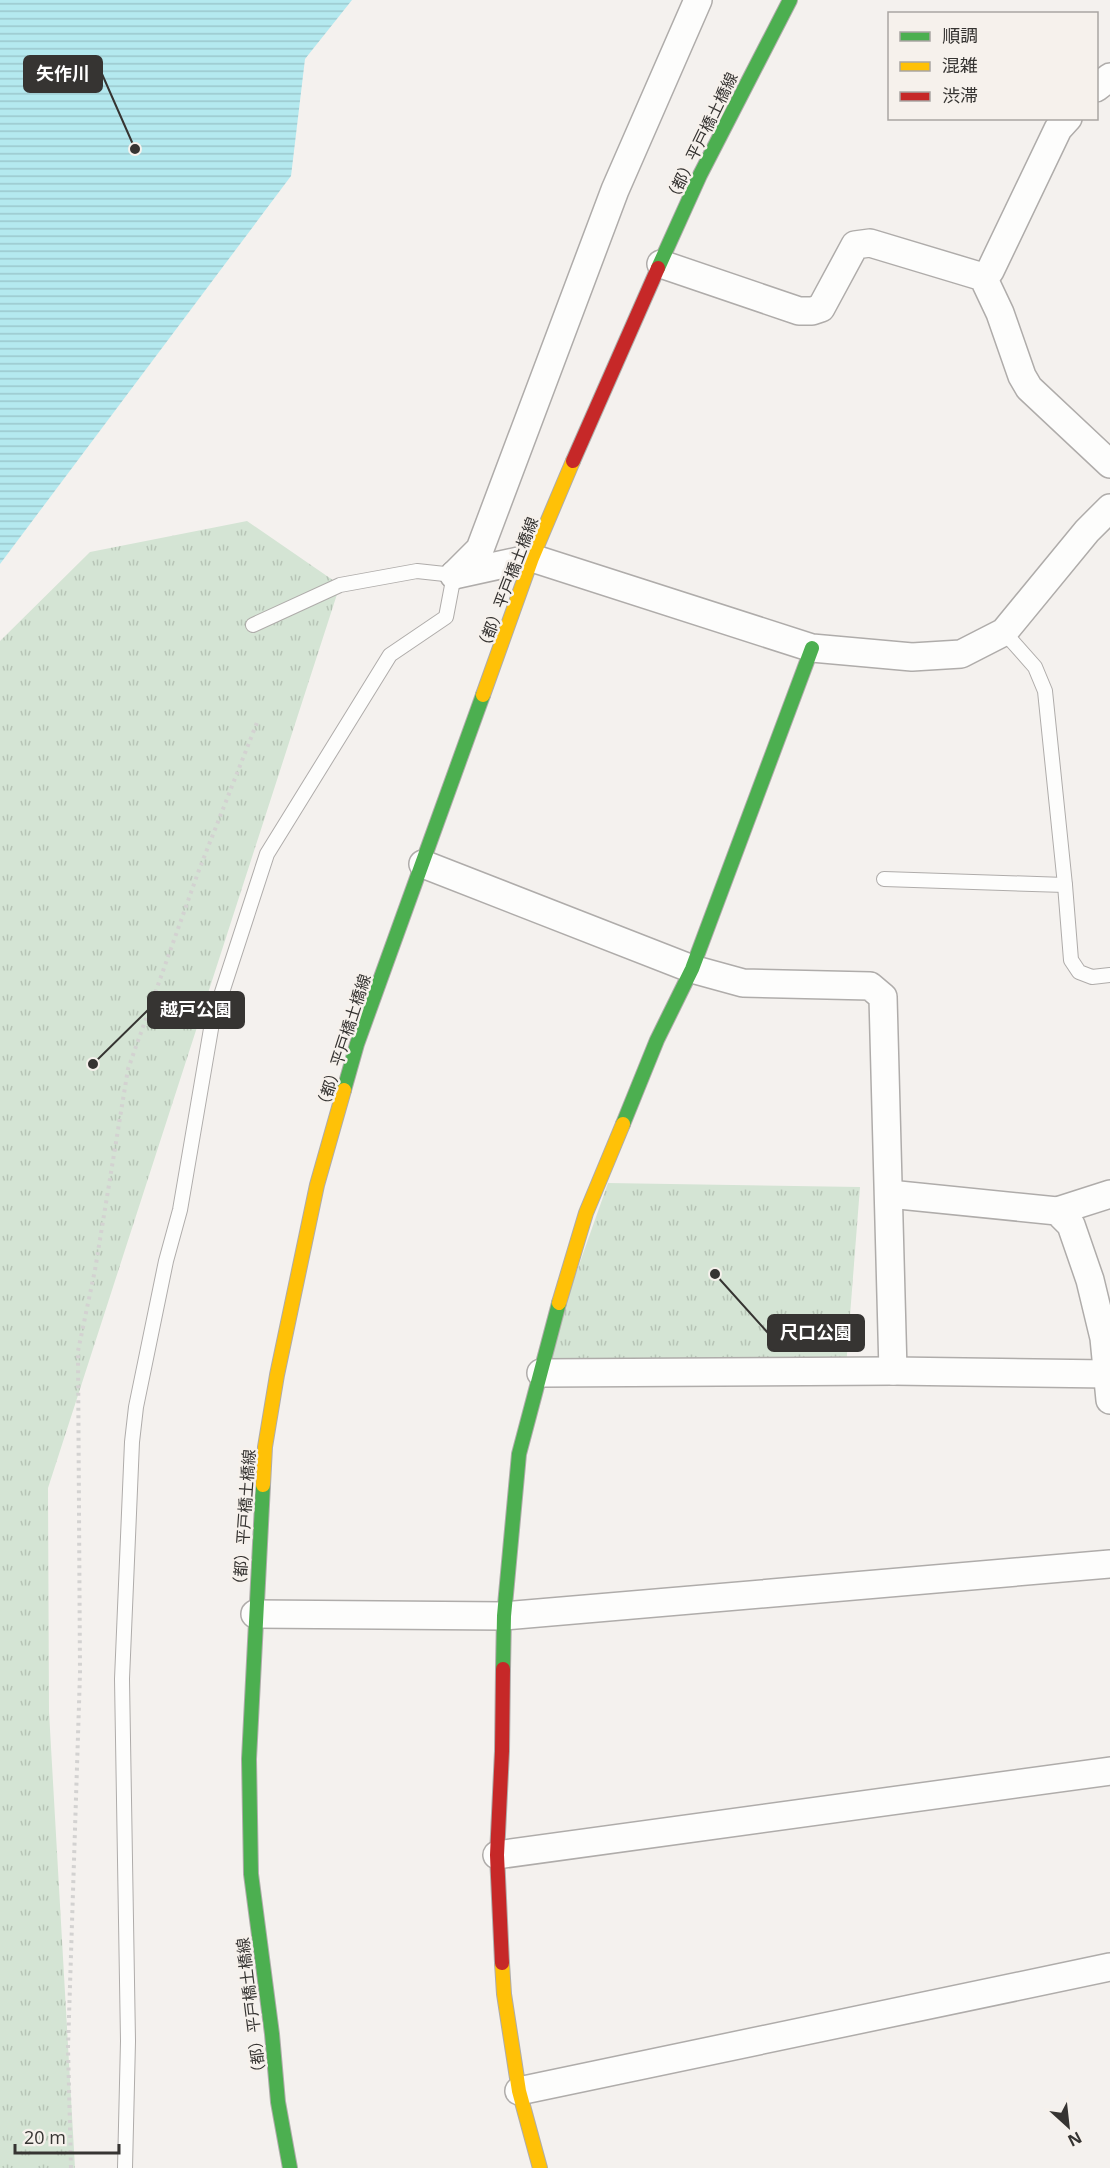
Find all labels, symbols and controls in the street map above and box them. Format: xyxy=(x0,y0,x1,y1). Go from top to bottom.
legend xyxy=(888,12,1098,120)
text: 順調 xyxy=(942,23,978,47)
text: 混雑 xyxy=(942,53,978,77)
callout: 矢作川 xyxy=(24,56,102,92)
text: 矢作川 xyxy=(36,61,90,85)
street label: （都）平戸橋土橋線 xyxy=(660,68,742,208)
text: 渋滞 xyxy=(942,83,978,107)
street label: （都）平戸橋土橋線 xyxy=(471,514,543,656)
street label: （都）平戸橋土橋線 xyxy=(310,971,376,1115)
callout: 越戸公園 xyxy=(148,992,244,1028)
text: 越戸公園 xyxy=(160,997,232,1021)
callout: 尺口公園 xyxy=(768,1315,864,1351)
text: 尺口公園 xyxy=(780,1320,852,1344)
street label: （都）平戸橋土橋線 xyxy=(228,1448,260,1594)
street label: （都）平戸橋土橋線 xyxy=(231,1936,271,2082)
north arrow xyxy=(1038,2096,1098,2156)
scale bar xyxy=(15,2117,118,2155)
text: 20 m xyxy=(24,2125,66,2149)
text: N xyxy=(1064,2127,1086,2152)

